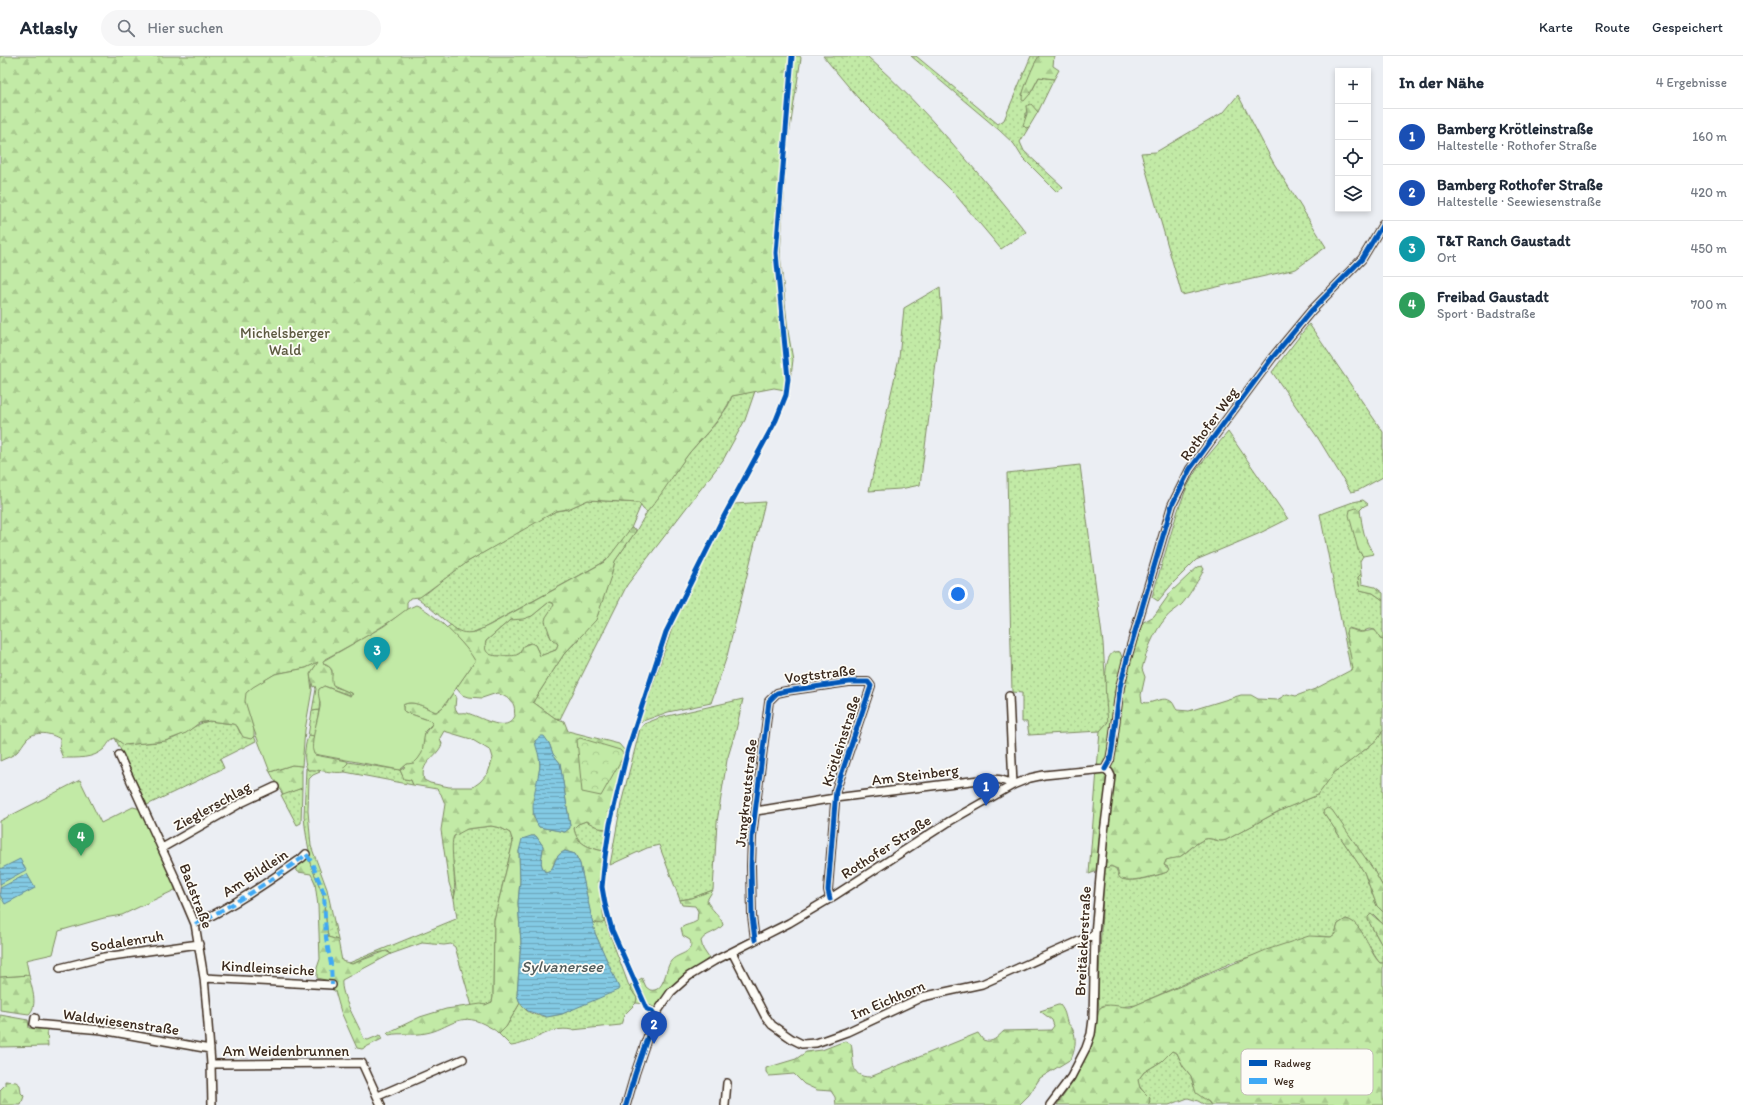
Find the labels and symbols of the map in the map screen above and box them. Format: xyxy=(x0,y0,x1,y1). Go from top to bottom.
park label: Michelsberger Wald xyxy=(240,324,330,359)
street label: Rothofer Weg xyxy=(1176,383,1242,464)
your location xyxy=(948,584,968,604)
pin: 3 xyxy=(364,637,390,670)
street label: Vogtstraße xyxy=(784,661,856,687)
street label: Krötleinstraße xyxy=(818,693,864,789)
street label: Jungkreutstraße xyxy=(731,738,761,848)
street label: Am Steinberg xyxy=(870,761,960,789)
pin: 1 xyxy=(973,773,999,806)
street label: Zieglerschlag xyxy=(170,777,254,835)
street label: Rothofer Straße xyxy=(838,811,934,883)
pin: 4 xyxy=(68,823,94,856)
street label: Am Bildlein xyxy=(219,845,291,901)
street label: Badstraße xyxy=(175,861,217,931)
street label: Breitäckerstraße xyxy=(1071,886,1095,996)
street label: Sodalenruh xyxy=(89,926,165,956)
street label: Kindleinseiche xyxy=(221,957,315,979)
water label: Sylvanersee xyxy=(521,957,604,976)
street label: Im Eichhorn xyxy=(848,976,928,1024)
street label: Waldwiesenstraße xyxy=(62,1005,180,1039)
pin: 2 xyxy=(641,1011,667,1044)
street label: Am Weidenbrunnen xyxy=(223,1042,349,1060)
legend xyxy=(1241,1049,1373,1095)
text: Radweg xyxy=(1274,1057,1311,1070)
text: Weg xyxy=(1274,1075,1294,1088)

